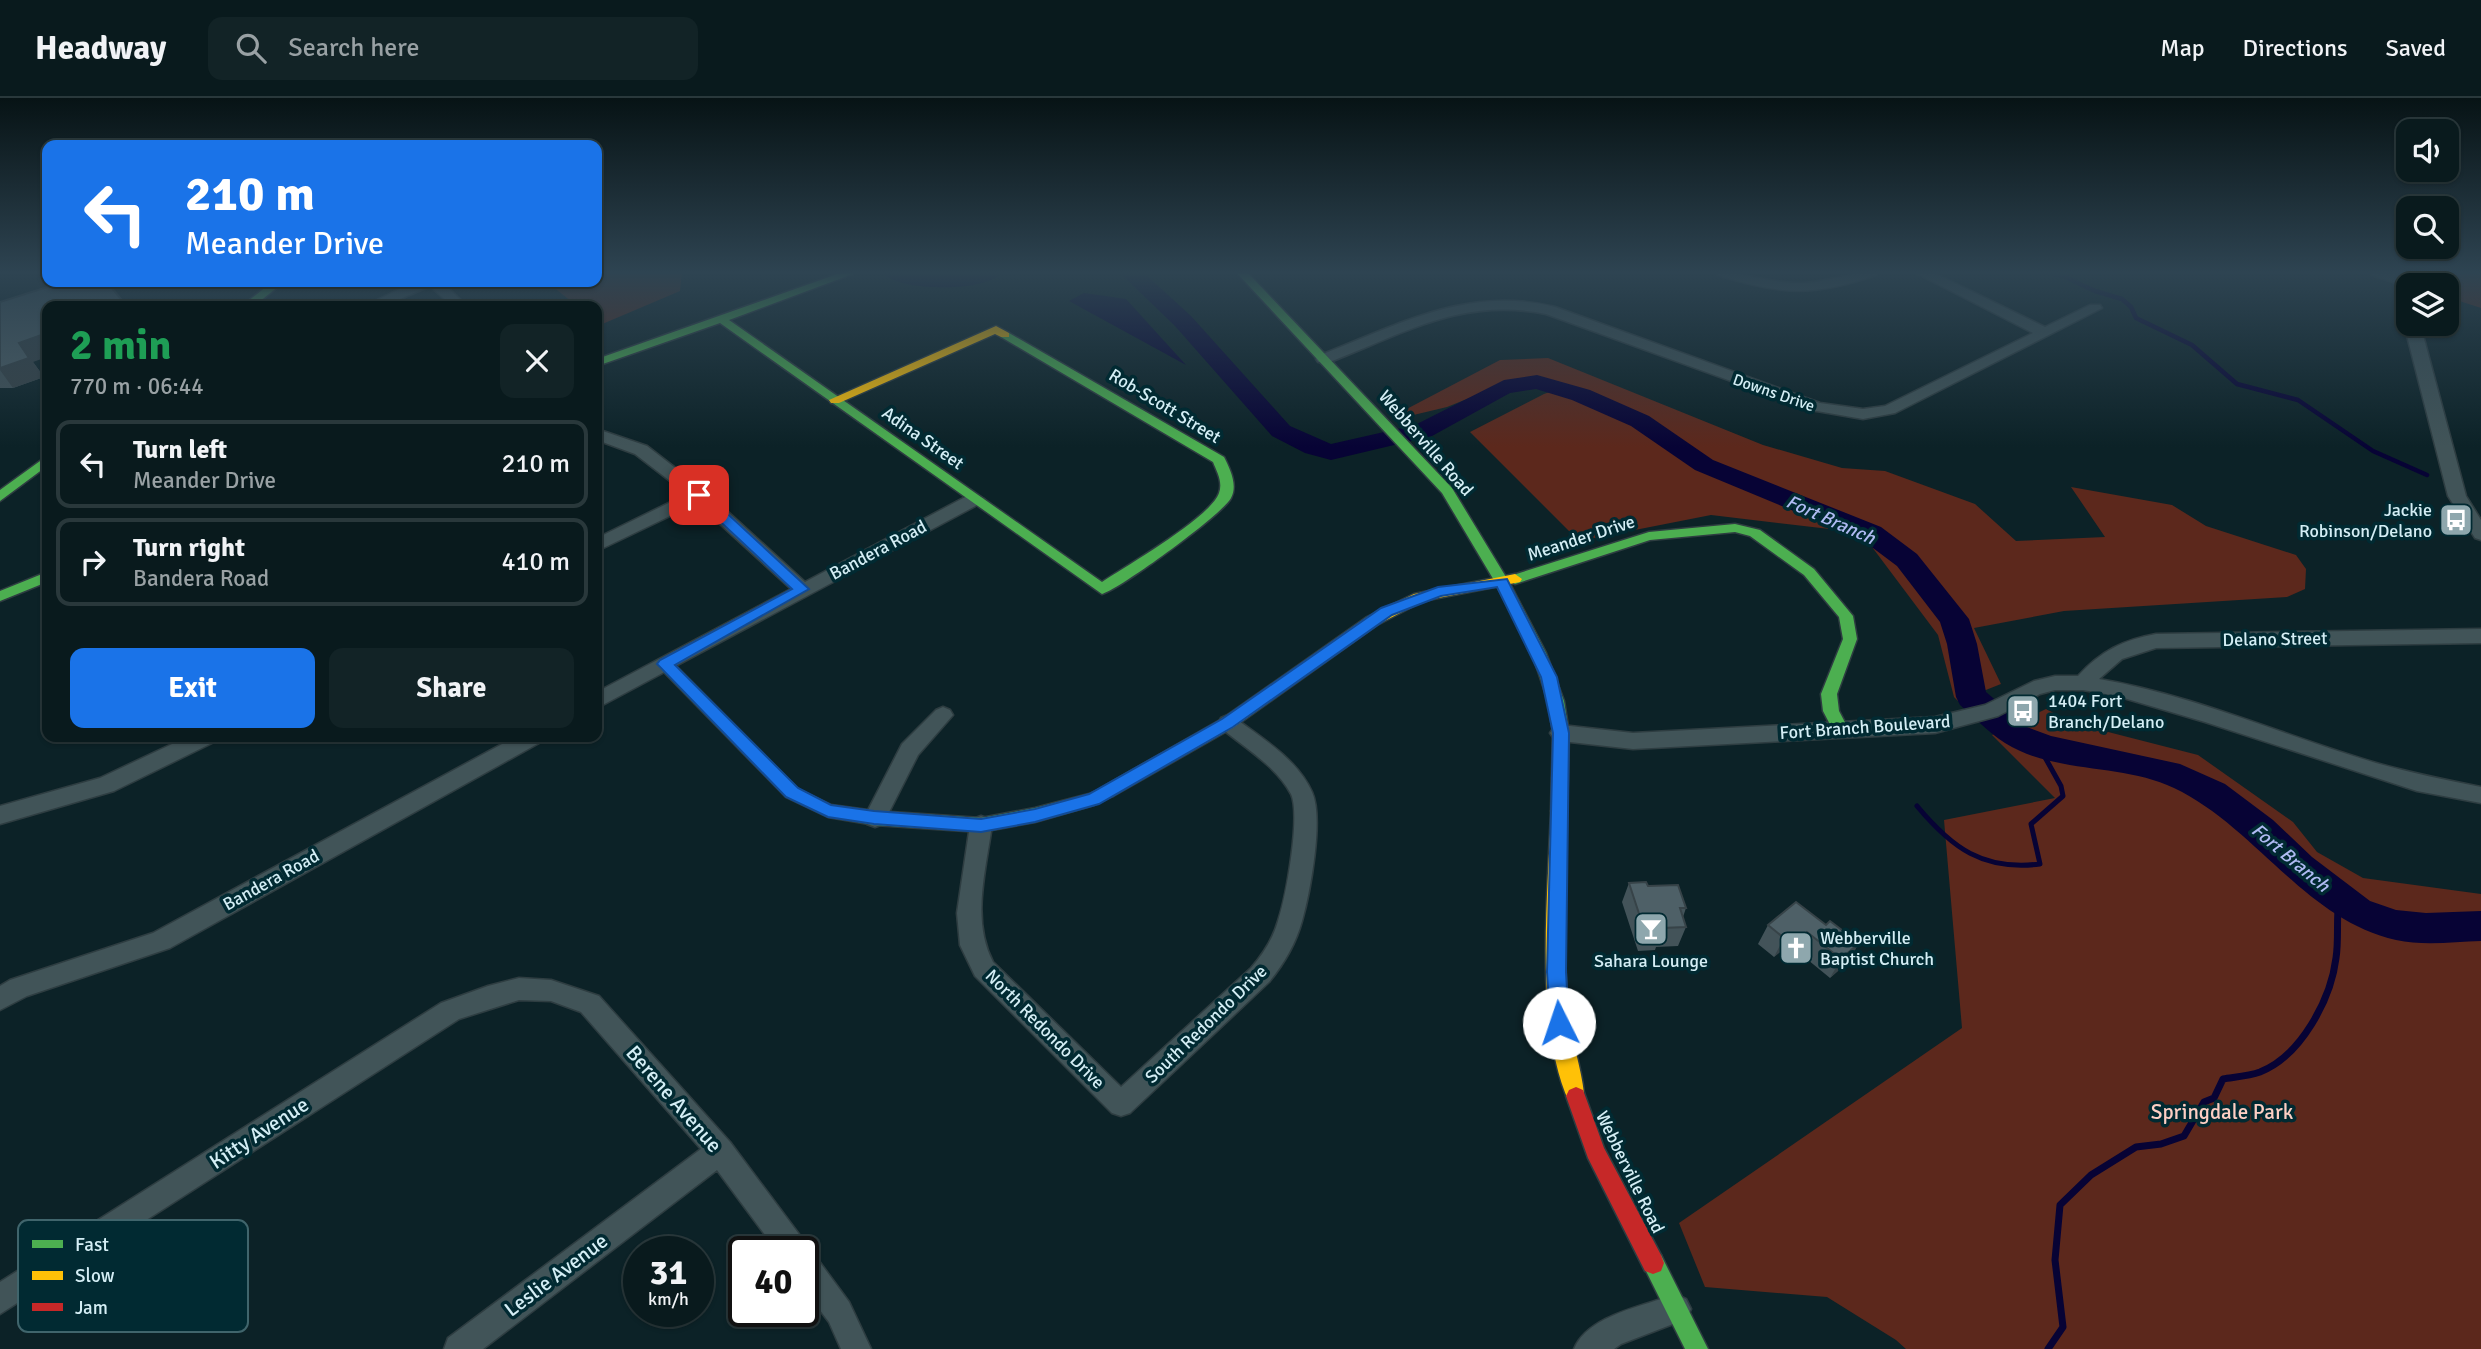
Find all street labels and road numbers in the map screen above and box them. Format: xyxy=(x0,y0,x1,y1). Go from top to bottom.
street label: Rob-Scott Street xyxy=(1105,364,1225,448)
street label: Downs Drive xyxy=(1730,370,1817,416)
street label: Webberville Road xyxy=(1374,385,1478,501)
street label: Adina Street xyxy=(878,402,968,474)
street label: Meander Drive xyxy=(1524,510,1638,566)
street label: Bandera Road xyxy=(826,515,930,585)
street label: Delano Street xyxy=(2222,627,2328,651)
street label: Fort Branch Boulevard xyxy=(1779,710,1951,744)
street label: Bandera Road xyxy=(219,845,323,915)
street label: South Redondo Drive xyxy=(1141,960,1271,1088)
street label: North Redondo Drive xyxy=(981,965,1109,1093)
street label: Berene Avenue xyxy=(620,1040,728,1158)
street label: Kitty Avenue xyxy=(205,1091,313,1175)
street label: Webberville Road xyxy=(1591,1107,1669,1237)
street label: Leslie Avenue xyxy=(499,1228,613,1322)

